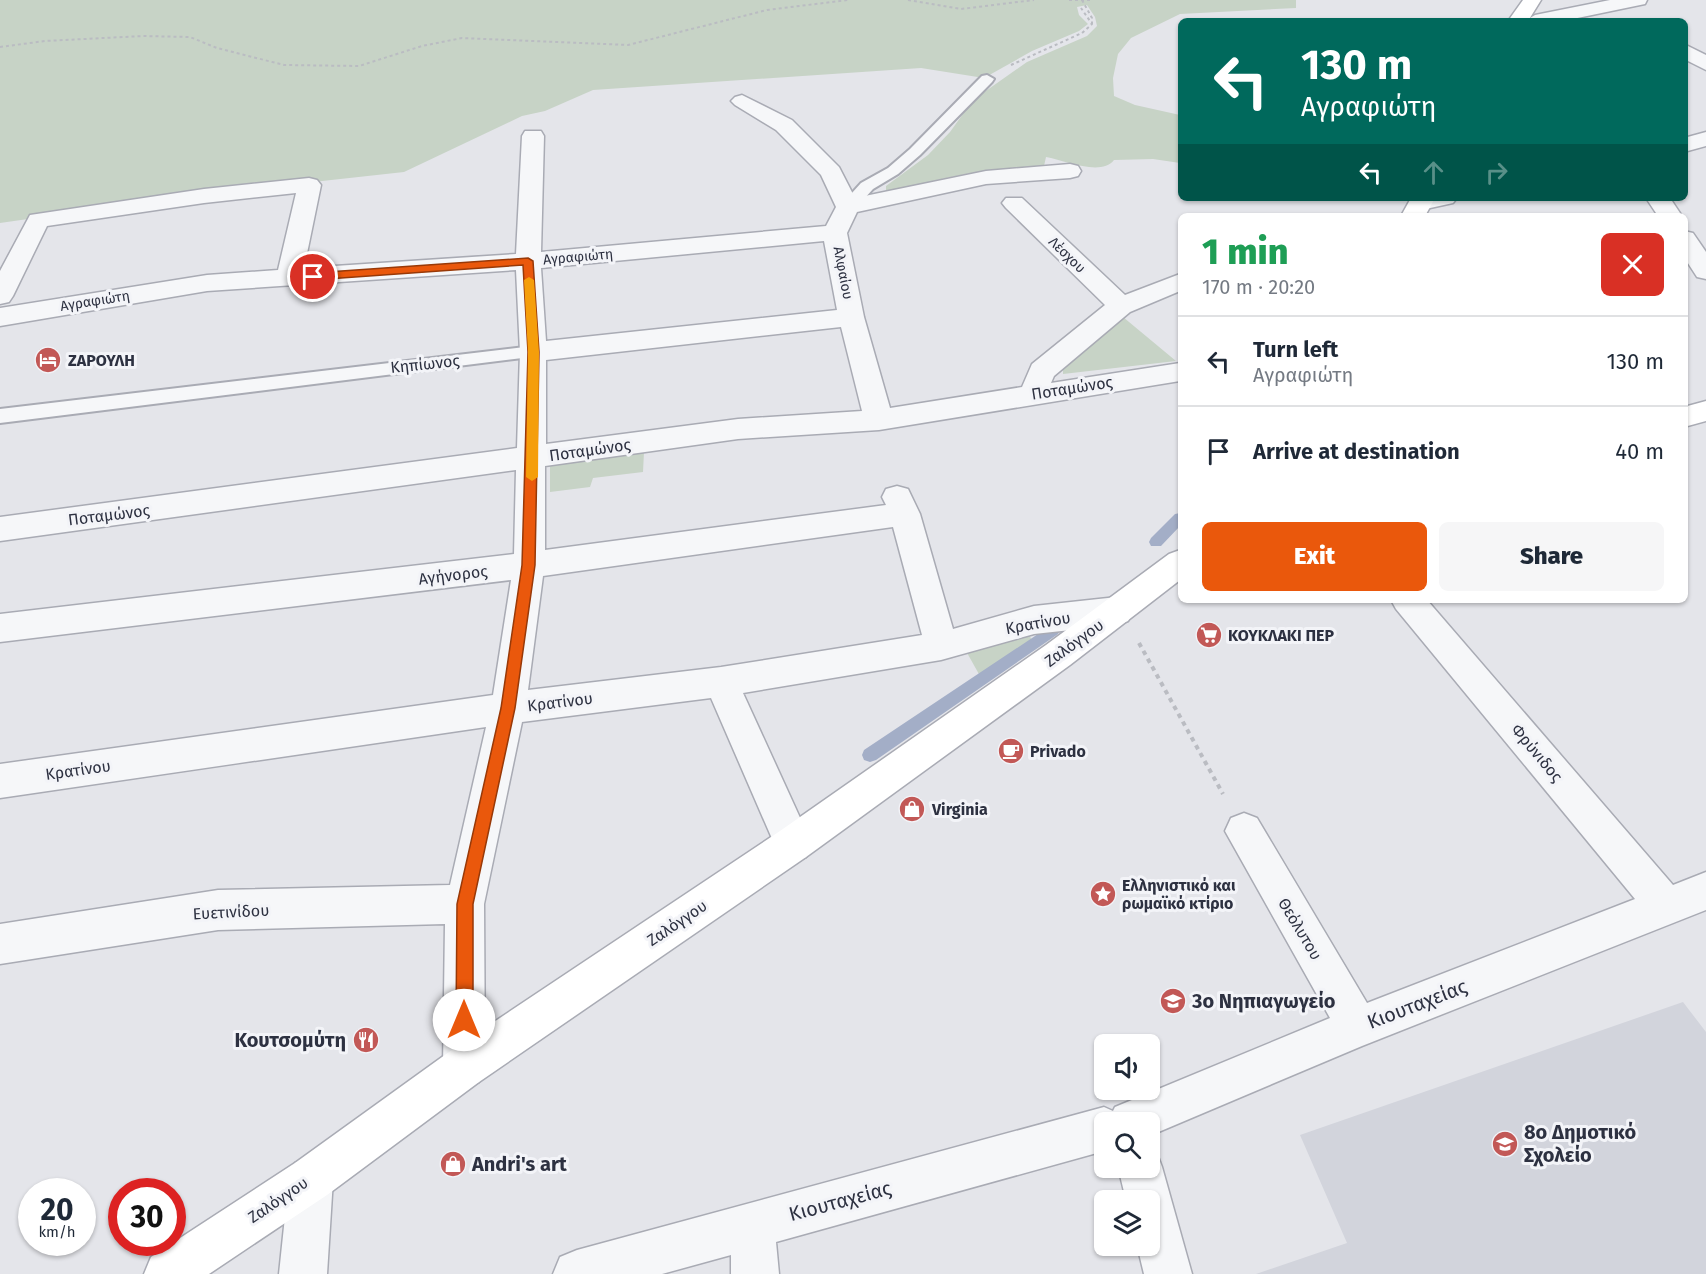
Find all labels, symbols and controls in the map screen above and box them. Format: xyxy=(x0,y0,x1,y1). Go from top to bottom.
text: 130 m xyxy=(1301,40,1412,90)
icon: left xyxy=(1202,42,1280,120)
text: Αγραφιώτη xyxy=(1301,91,1437,123)
icon: left xyxy=(1354,156,1387,189)
icon: ahead xyxy=(1417,156,1450,189)
icon: right xyxy=(1480,156,1513,189)
text: 1 min xyxy=(1202,230,1288,274)
street label: Λέσχου xyxy=(1045,233,1089,277)
button: close xyxy=(1601,233,1664,296)
street label: Αγραφιώτη xyxy=(542,245,614,269)
street label: Αλφαίου xyxy=(830,245,856,301)
pin xyxy=(287,251,338,302)
icon: arrive xyxy=(296,260,329,293)
text: 170 m · 20:20 xyxy=(1202,275,1315,299)
street label: Αγραφιώτη xyxy=(59,287,131,315)
text: Turn left xyxy=(1253,336,1338,363)
hotel icon: ΖΑΡΟΥΛΗ xyxy=(33,345,63,375)
icon: left xyxy=(1202,345,1235,378)
text: 130 m xyxy=(1607,348,1664,375)
place label: ΖΑΡΟΥΛΗ xyxy=(68,351,135,370)
street label: Κηπίωνος xyxy=(389,351,461,377)
text: Αγραφιώτη xyxy=(1253,363,1353,387)
street label: Ποταμώνος xyxy=(1030,372,1115,404)
street label: Ποταμώνος xyxy=(548,435,633,465)
icon: arrive xyxy=(1202,435,1235,468)
text: Arrive at destination xyxy=(1253,438,1460,465)
text: 40 m xyxy=(1615,438,1664,465)
street label: Ποταμώνος xyxy=(67,500,151,529)
button: Exit xyxy=(1202,522,1427,591)
button: Share xyxy=(1439,522,1664,591)
street label: Αγήνορος xyxy=(417,561,489,589)
street label: Κρατίνου xyxy=(1004,608,1072,638)
street label: Ζαλόγγου xyxy=(1041,615,1107,671)
supermarket icon: ΚΟΥΚΛΑΚΙ ΠΕΡ xyxy=(1194,620,1224,650)
place label: ΚΟΥΚΛΑΚΙ ΠΕΡ xyxy=(1228,626,1334,645)
street label: Κρατίνου xyxy=(526,689,594,715)
street label: Φρύνιδος xyxy=(1507,720,1567,786)
cafe icon: Privado xyxy=(996,736,1026,766)
place label: Privado xyxy=(1030,742,1086,761)
street label: Κρατίνου xyxy=(44,756,112,784)
shop icon: Virginia xyxy=(897,794,927,824)
place label: Virginia xyxy=(931,800,988,819)
place label: Ελληνιστικό και ρωμαϊκό κτίριο xyxy=(1122,876,1236,913)
place icon: Ελληνιστικό και ρωμαϊκό κτίριο xyxy=(1088,879,1118,909)
street label: Θεόλυτου xyxy=(1274,895,1326,963)
street label: Ζαλόγγου xyxy=(643,896,711,950)
street label: Ευετινίδου xyxy=(192,901,270,923)
street label: Κιουταχείας xyxy=(1364,974,1470,1034)
school or university icon: 3ο Νηπιαγωγείο xyxy=(1158,986,1188,1016)
position arrow xyxy=(432,988,496,1052)
place label: 3ο Νηπιαγωγείο xyxy=(1191,989,1336,1013)
restaurant icon: Κουτσομύτη xyxy=(351,1025,381,1055)
place label: Κουτσομύτη xyxy=(234,1028,346,1052)
map controls xyxy=(1094,1034,1160,1256)
button: sound xyxy=(1094,1034,1160,1100)
button: search xyxy=(1094,1112,1160,1178)
place label: 8ο Δημοτικό Σχολείο xyxy=(1524,1120,1637,1167)
school or university icon: 8ο Δημοτικό Σχολείο xyxy=(1490,1129,1520,1159)
shop icon: Andri's art xyxy=(438,1149,468,1179)
place label: Andri's art xyxy=(471,1152,567,1176)
street label: Ζαλόγγου xyxy=(244,1173,312,1227)
street label: Κιουταχείας xyxy=(786,1176,894,1226)
speed limit sign: 30 xyxy=(108,1178,186,1256)
button: layers xyxy=(1094,1190,1160,1256)
text: 20 xyxy=(40,1192,74,1228)
text: km/h xyxy=(38,1223,76,1241)

